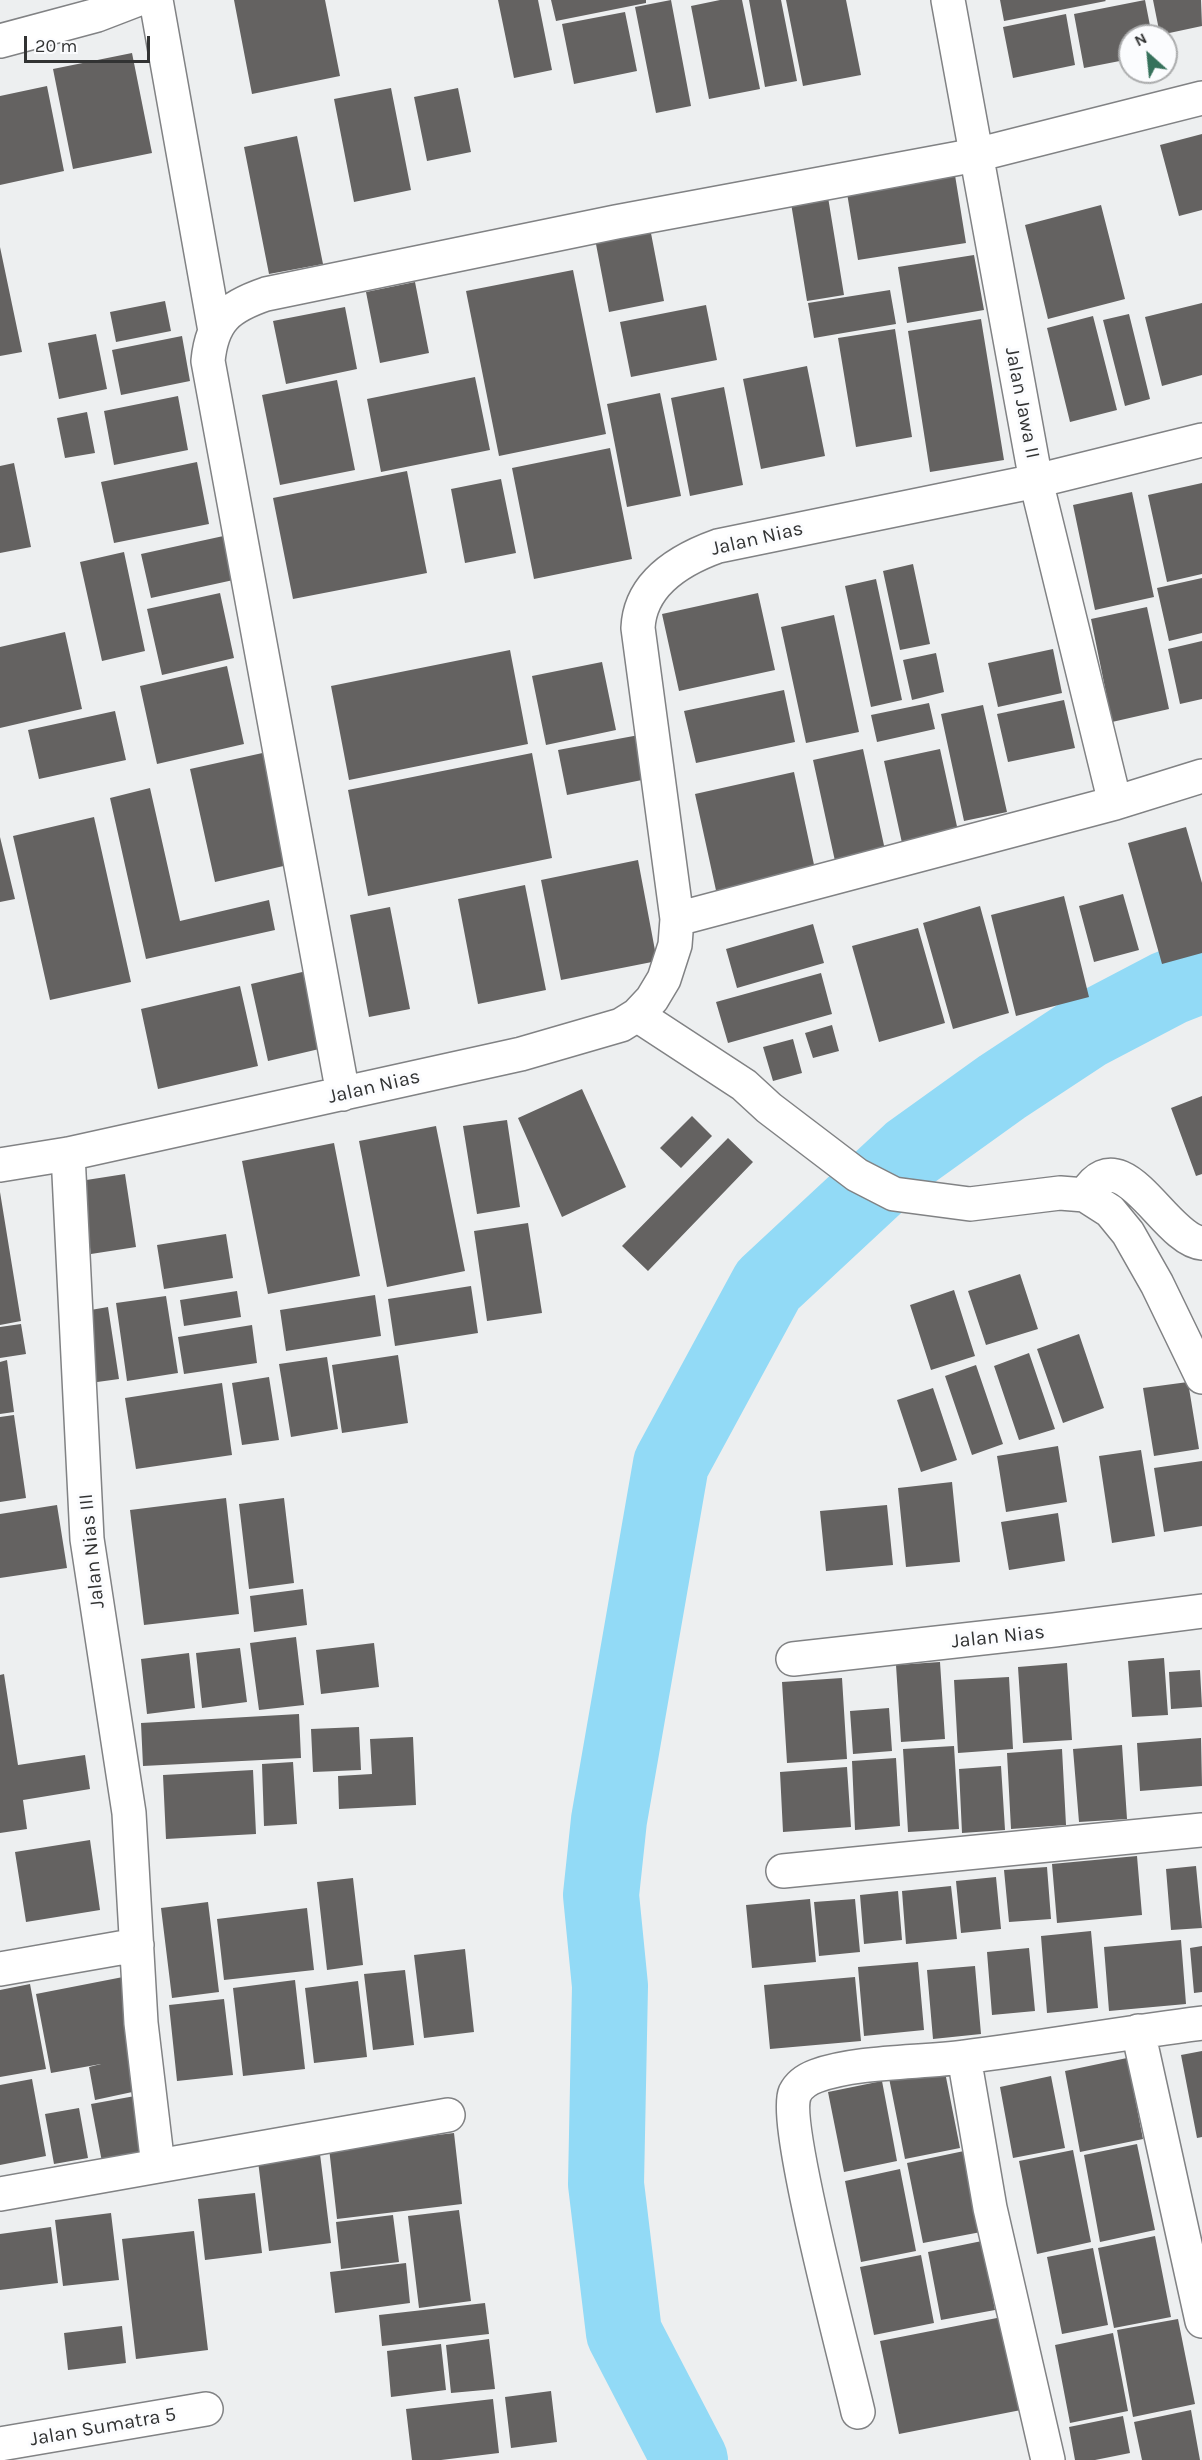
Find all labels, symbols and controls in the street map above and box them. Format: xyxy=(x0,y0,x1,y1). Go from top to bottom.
scale bar xyxy=(27,24,153,62)
north arrow xyxy=(1118,24,1178,84)
text: N xyxy=(1131,28,1150,50)
text: 20 m xyxy=(35,35,77,57)
street label: Jalan Jawa II xyxy=(999,345,1045,461)
street label: Jalan Nias xyxy=(709,517,805,561)
street label: Jalan Nias xyxy=(326,1065,422,1109)
street label: Jalan Nias III xyxy=(74,1492,110,1610)
street label: Jalan Nias xyxy=(950,1620,1046,1654)
street label: Jalan Sumatra 5 xyxy=(28,2402,178,2452)

